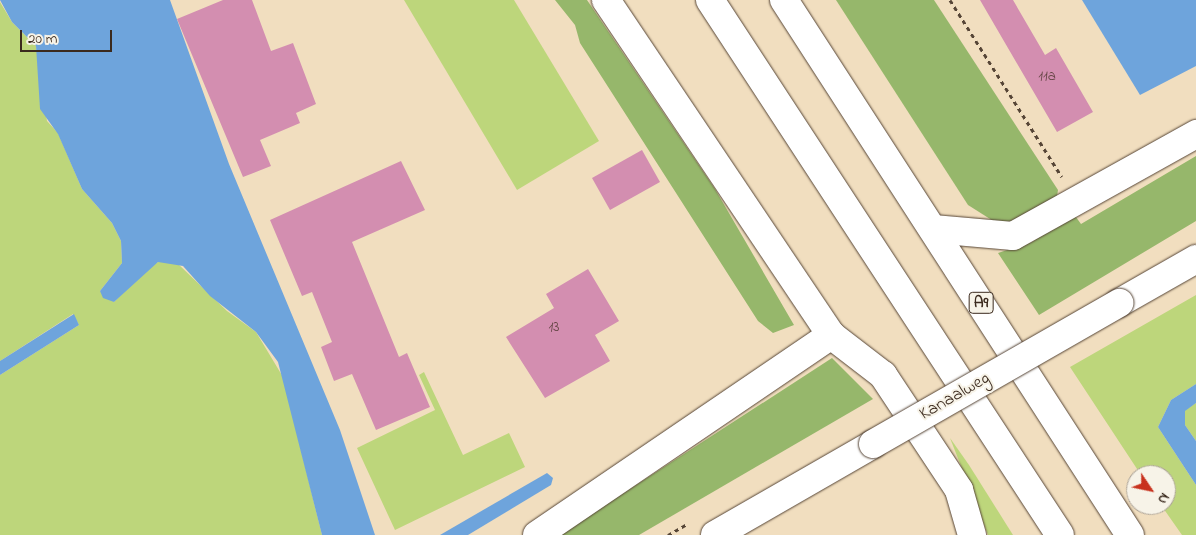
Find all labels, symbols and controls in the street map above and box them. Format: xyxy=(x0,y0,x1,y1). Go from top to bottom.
scale bar xyxy=(22,20,115,52)
text: 20 m xyxy=(28,28,57,50)
house number: 11a xyxy=(1038,68,1056,86)
road number: A9 xyxy=(968,290,994,316)
house number: 13 xyxy=(549,319,559,337)
street label: Kanaalweg xyxy=(916,368,994,426)
north arrow xyxy=(1126,465,1176,515)
text: N xyxy=(1152,488,1174,508)

